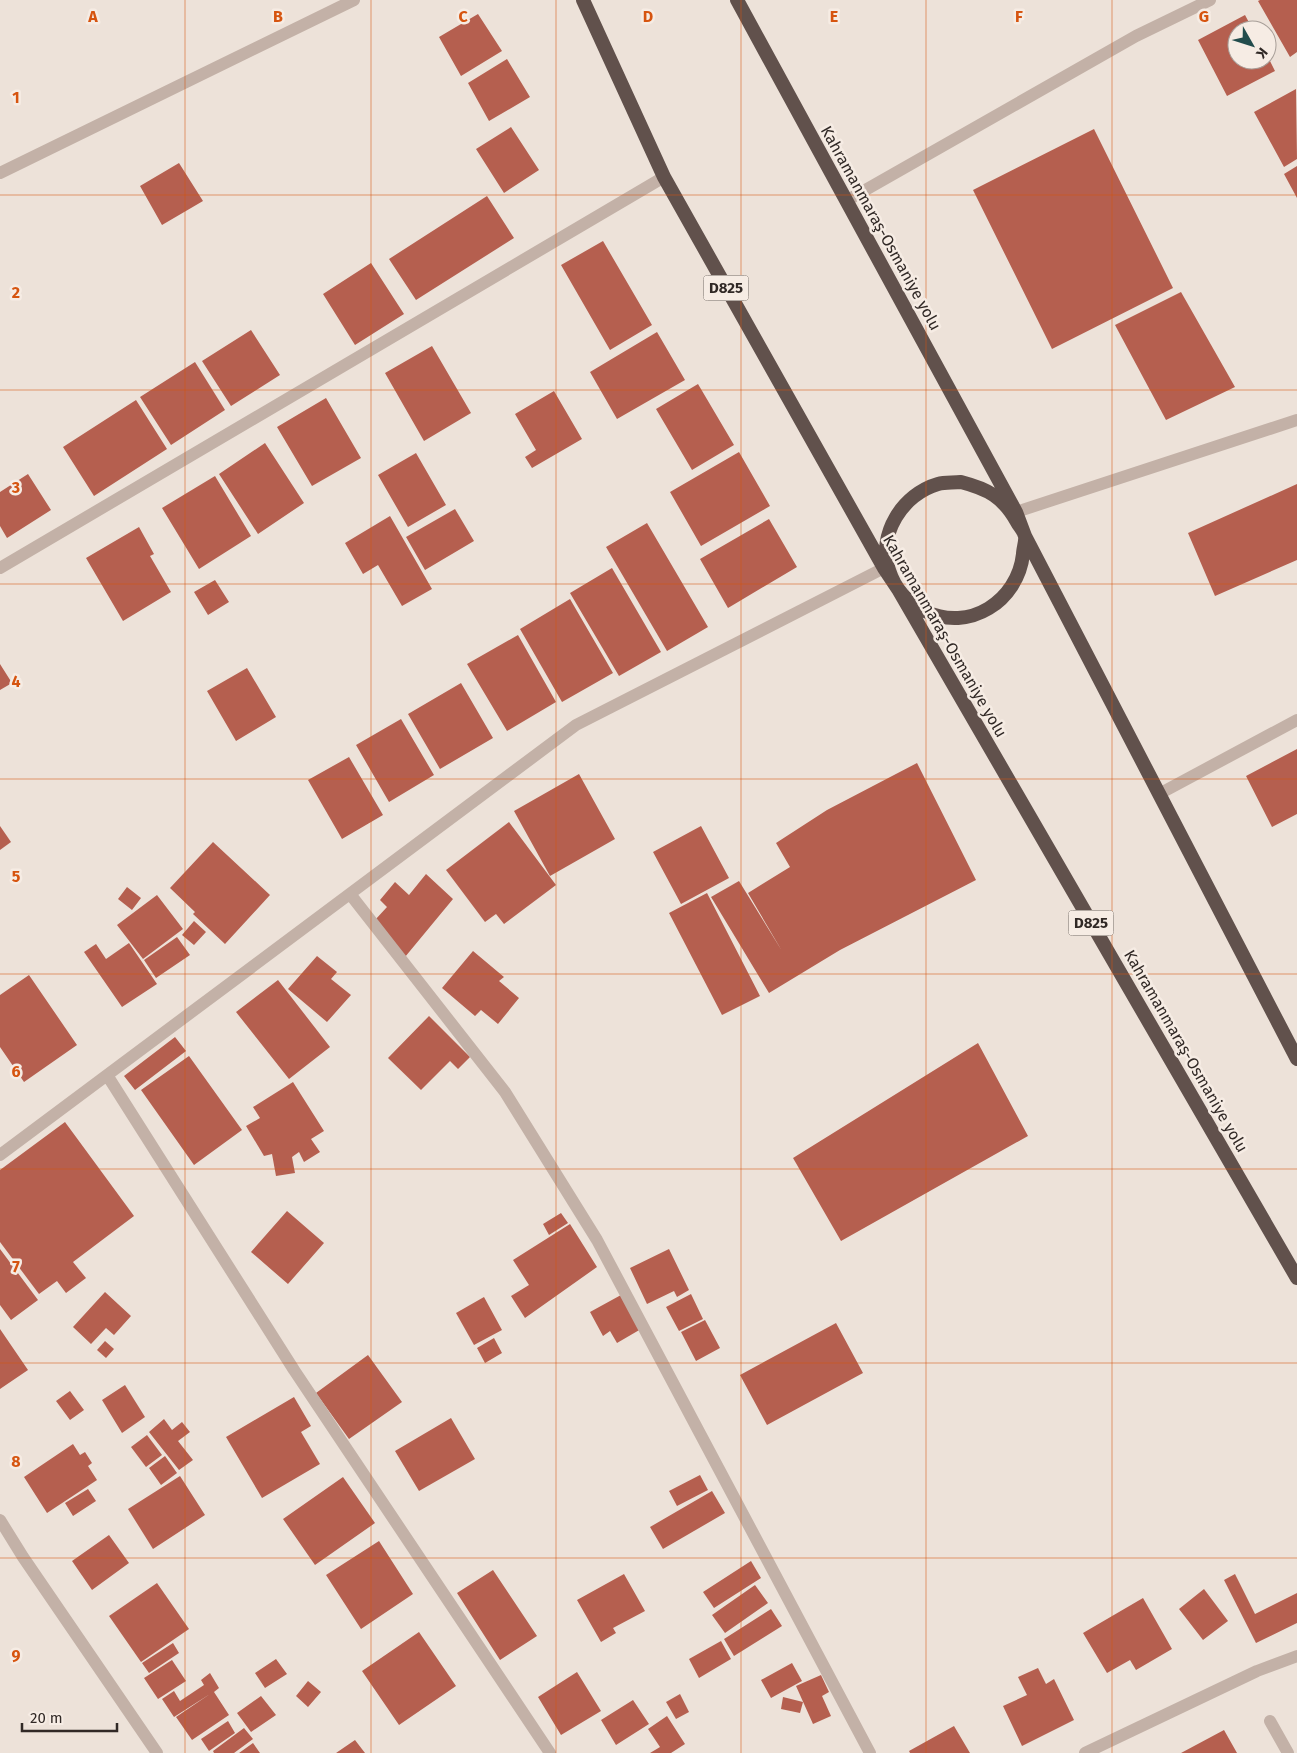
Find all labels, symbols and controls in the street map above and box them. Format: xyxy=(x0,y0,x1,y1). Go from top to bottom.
text: A xyxy=(87,7,98,26)
text: B xyxy=(273,7,283,26)
text: C xyxy=(458,7,468,26)
text: D xyxy=(643,7,653,26)
text: E xyxy=(830,7,838,26)
text: F xyxy=(1015,7,1023,26)
text: G xyxy=(1199,7,1209,26)
north arrow xyxy=(1227,20,1277,70)
text: K xyxy=(1252,44,1271,63)
text: 1 xyxy=(12,88,20,107)
street label: Kahramanmaraş-Osmaniye yolu xyxy=(816,123,945,334)
road number: D825 xyxy=(704,276,748,300)
text: 2 xyxy=(12,283,20,302)
text: 3 xyxy=(11,478,20,497)
street label: Kahramanmaraş-Osmaniye yolu xyxy=(878,531,1011,741)
text: 4 xyxy=(11,672,21,691)
text: 5 xyxy=(12,867,21,886)
road number: D825 xyxy=(1068,910,1114,936)
street label: Kahramanmaraş-Osmaniye yolu xyxy=(1119,946,1252,1156)
text: 6 xyxy=(11,1062,21,1081)
text: 7 xyxy=(12,1257,20,1276)
text: 8 xyxy=(11,1452,21,1471)
text: 9 xyxy=(12,1646,21,1665)
scale bar xyxy=(22,1700,118,1732)
text: 20 m xyxy=(30,1709,63,1727)

